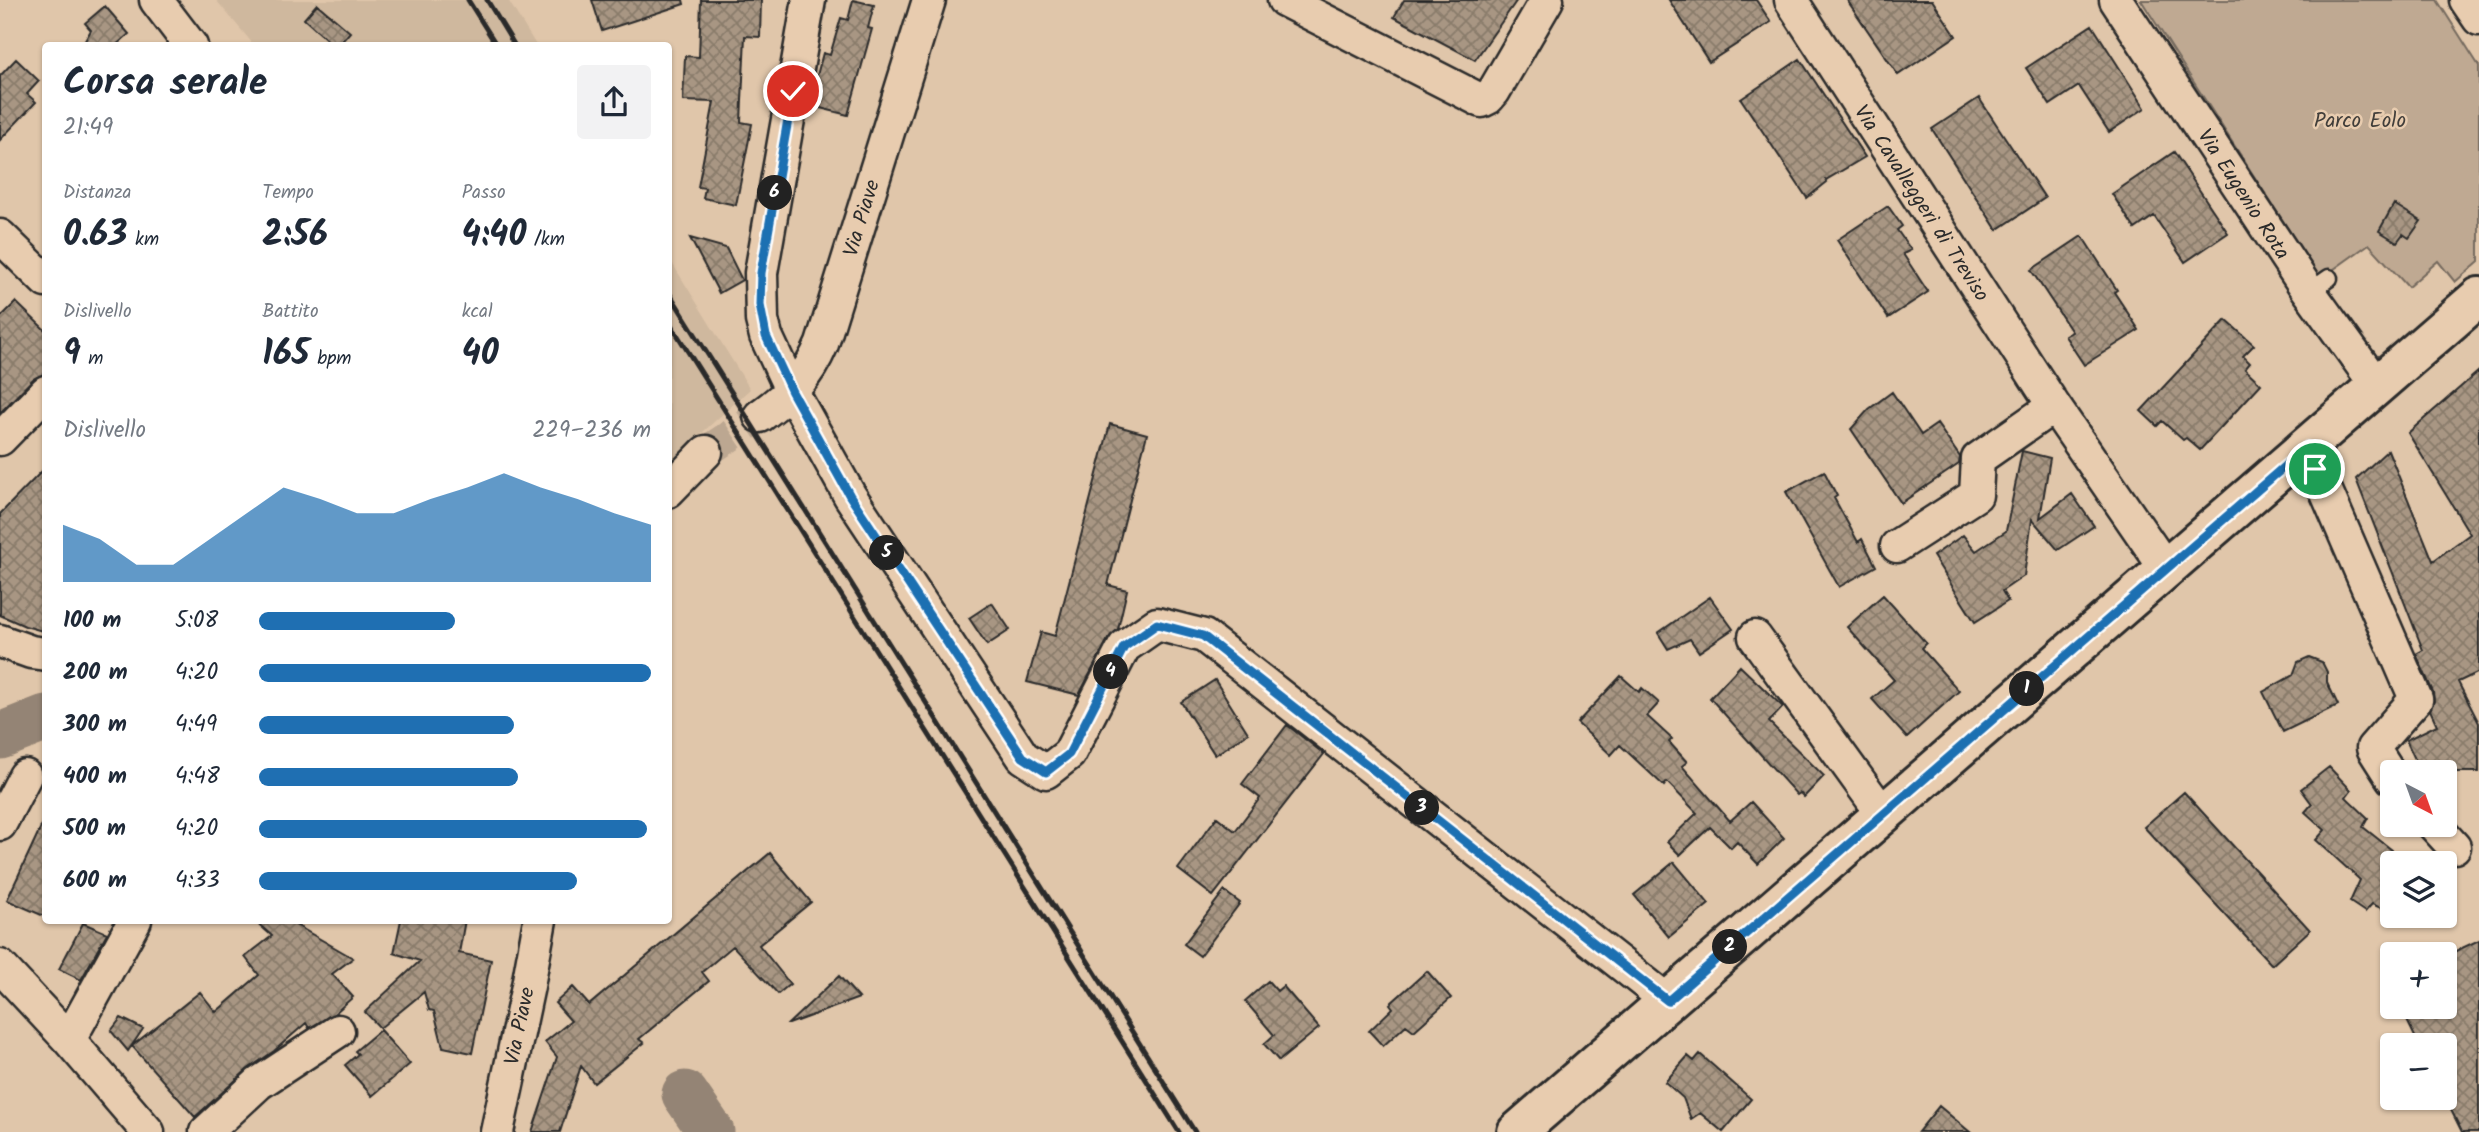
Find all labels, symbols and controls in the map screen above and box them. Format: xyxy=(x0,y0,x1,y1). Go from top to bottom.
text: Corsa serale xyxy=(63,54,267,114)
pin xyxy=(763,61,823,121)
button: share xyxy=(577,65,651,139)
icon: check xyxy=(774,72,812,110)
street label: Via Cavalleggeri di Treviso xyxy=(1845,99,1997,309)
park label: Parco Eolo xyxy=(2314,105,2406,138)
text: 21:49 xyxy=(63,110,113,146)
street label: Via Eugenio Rota xyxy=(2188,123,2297,267)
street label: Via Piave xyxy=(835,175,890,261)
pin: 6 xyxy=(758,176,792,210)
text: 6 xyxy=(769,177,780,207)
text: Distanza xyxy=(63,178,132,208)
text: Tempo xyxy=(262,178,314,208)
text: Passo xyxy=(462,178,506,208)
text: 0.63 xyxy=(63,208,127,264)
text: 2:56 xyxy=(262,208,328,264)
text: 4:40 xyxy=(462,208,526,264)
text: km xyxy=(127,225,159,255)
text: /km xyxy=(526,225,565,255)
text: Dislivello xyxy=(63,297,132,327)
text: Battito xyxy=(262,297,319,327)
text: kcal xyxy=(462,297,493,327)
text: 9 xyxy=(63,327,81,383)
text: 165 xyxy=(262,327,310,383)
text: 40 xyxy=(462,327,499,383)
text: m xyxy=(81,344,103,374)
text: bpm xyxy=(310,344,351,374)
text: Dislivello xyxy=(63,413,146,449)
text: 229–236 m xyxy=(532,413,651,449)
pin xyxy=(2285,439,2345,499)
icon: arrive xyxy=(2296,450,2334,488)
pin: 5 xyxy=(870,536,904,570)
text: 5 xyxy=(882,537,891,567)
text: 100 m xyxy=(63,603,121,639)
text: 5:08 xyxy=(175,603,218,639)
pin: 4 xyxy=(1094,654,1128,690)
text: 200 m xyxy=(63,655,128,691)
text: 4:20 xyxy=(175,655,218,691)
text: 4 xyxy=(1105,656,1116,686)
pin: 1 xyxy=(2010,672,2044,706)
text: 1 xyxy=(2024,673,2029,703)
text: 300 m xyxy=(63,707,127,743)
text: 4:49 xyxy=(175,707,217,743)
text: 400 m xyxy=(63,759,127,795)
text: 4:48 xyxy=(175,759,220,795)
north arrow xyxy=(2380,760,2457,836)
map controls xyxy=(2380,760,2457,1110)
pin: 3 xyxy=(1404,790,1440,826)
text: 3 xyxy=(1416,792,1427,822)
text: 500 m xyxy=(63,811,126,847)
text: 4:20 xyxy=(175,811,218,847)
button: layers xyxy=(2380,851,2457,928)
text: 600 m xyxy=(63,863,127,899)
text: 4:33 xyxy=(175,863,220,899)
pin: 2 xyxy=(1712,930,1748,964)
text: 2 xyxy=(1724,931,1735,961)
button: + xyxy=(2380,942,2457,1019)
street label: Via Piave xyxy=(496,984,545,1068)
button: − xyxy=(2380,1033,2457,1110)

